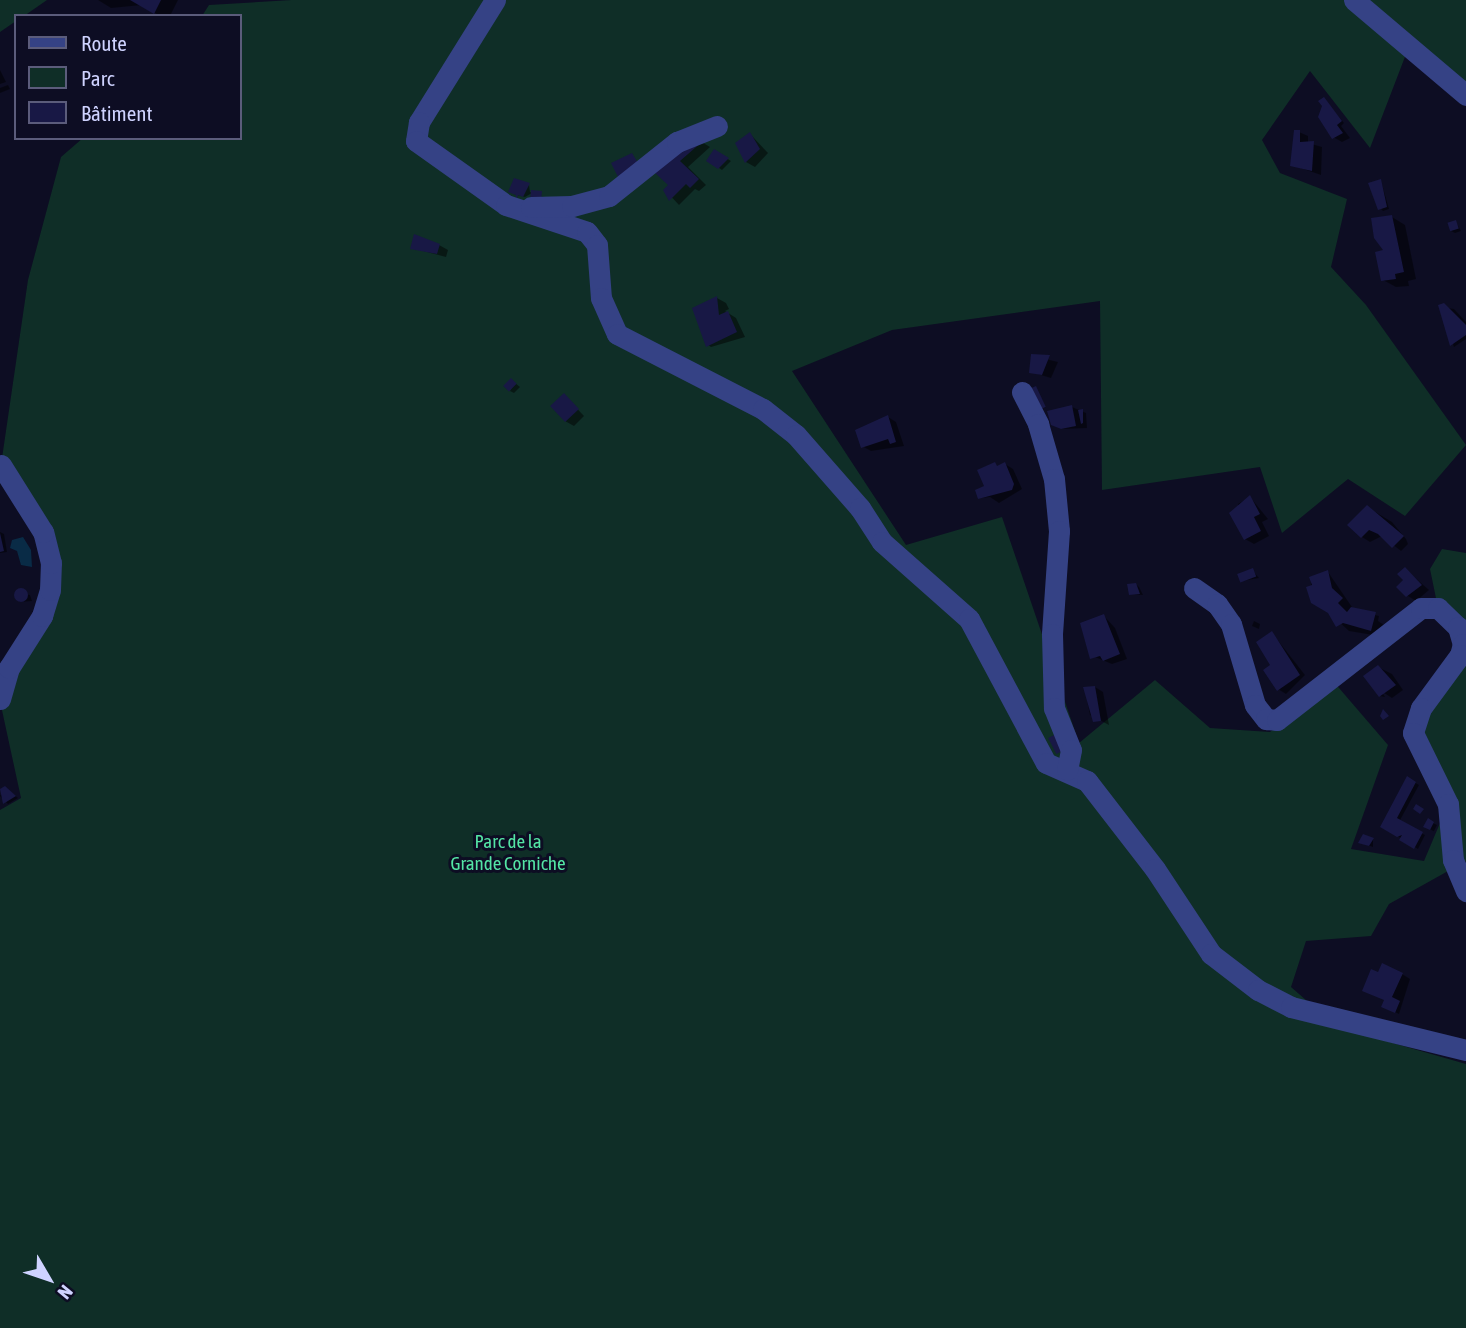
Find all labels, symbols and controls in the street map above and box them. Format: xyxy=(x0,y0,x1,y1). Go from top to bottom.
legend xyxy=(14,14,242,140)
text: Route xyxy=(81,31,127,55)
text: Parc xyxy=(81,66,115,90)
text: Bâtiment xyxy=(81,101,152,125)
park label: Parc de la Grande Corniche xyxy=(450,831,566,875)
north arrow xyxy=(14,1244,84,1314)
text: N xyxy=(53,1281,77,1303)

